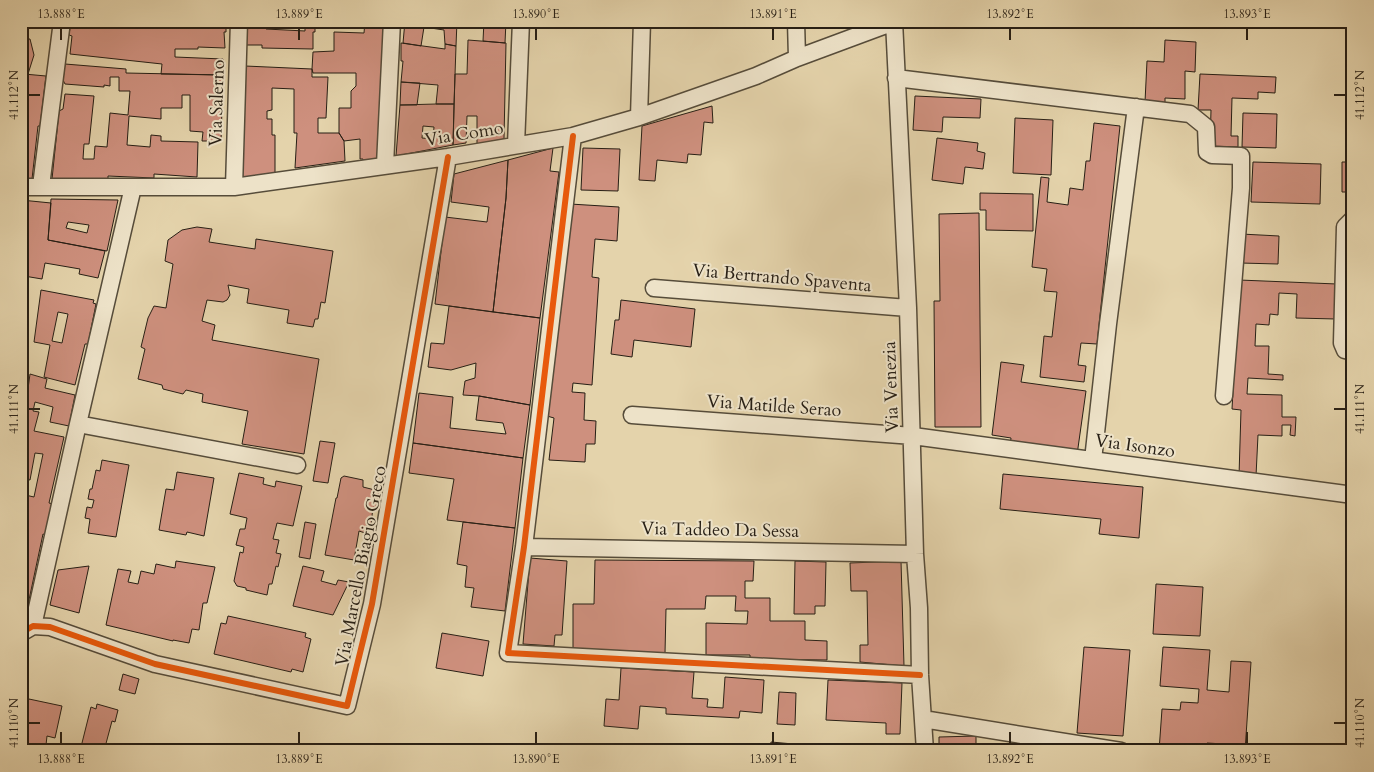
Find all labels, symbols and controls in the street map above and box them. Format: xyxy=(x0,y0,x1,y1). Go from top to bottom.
text: 13.888°E xyxy=(37,6,85,22)
text: 13.889°E xyxy=(275,6,323,22)
text: 13.890°E xyxy=(512,6,560,22)
text: 13.891°E xyxy=(749,6,797,22)
text: 13.892°E xyxy=(986,6,1034,22)
text: 13.893°E xyxy=(1223,6,1271,22)
street label: Via Salerno xyxy=(203,59,231,147)
text: 41.112°N xyxy=(6,69,22,120)
text: 41.112°N xyxy=(1352,69,1368,120)
street label: Via Como xyxy=(423,115,505,153)
street label: Via Bertrando Spaventa xyxy=(691,258,873,298)
street label: Via Venezia xyxy=(877,341,905,433)
text: 41.111°N xyxy=(6,383,22,434)
text: 41.111°N xyxy=(1352,383,1368,434)
street label: Via Matilde Serao xyxy=(706,389,842,423)
street label: Via Isonzo xyxy=(1093,428,1177,464)
street label: Via Marcello Biagio Greco xyxy=(329,463,393,669)
street label: Via Taddeo Da Sessa xyxy=(641,516,799,544)
text: 41.110°N xyxy=(6,697,22,748)
text: 41.110°N xyxy=(1352,697,1368,748)
text: 13.888°E xyxy=(37,751,85,767)
text: 13.889°E xyxy=(275,751,323,767)
text: 13.890°E xyxy=(512,751,560,767)
text: 13.891°E xyxy=(749,751,797,767)
text: 13.892°E xyxy=(986,751,1034,767)
text: 13.893°E xyxy=(1223,751,1271,767)

